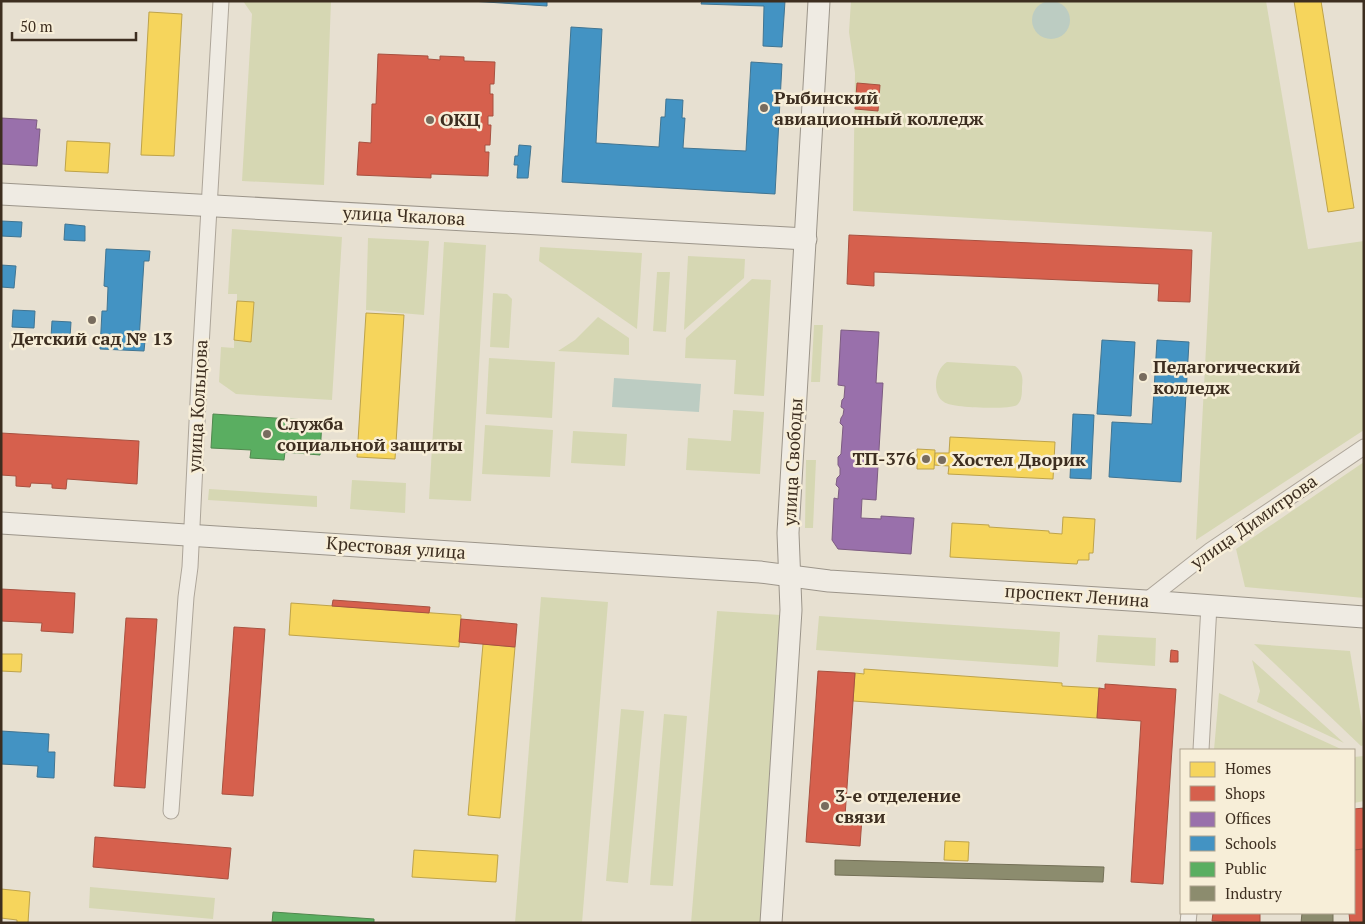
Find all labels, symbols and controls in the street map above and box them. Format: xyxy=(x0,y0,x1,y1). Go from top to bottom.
scale bar xyxy=(12,10,136,42)
text: 50 m xyxy=(20,16,53,36)
place label: Рыбинский авиационный колледж xyxy=(774,85,984,130)
marker: Рыбинский авиационный колледж xyxy=(758,102,770,114)
place label: ОКЦ xyxy=(440,107,480,131)
marker: ОКЦ xyxy=(424,114,436,126)
street label: улица Чкалова xyxy=(341,200,466,230)
marker: Детский сад № 13 xyxy=(86,314,98,326)
place label: Детский сад № 13 xyxy=(11,326,173,350)
street label: улица Кольцова xyxy=(181,339,212,474)
place label: Педагогический колледж xyxy=(1153,354,1300,399)
marker: Педагогический колледж xyxy=(1137,371,1149,383)
street label: улица Свободы xyxy=(777,397,807,528)
place label: Служба социальной защиты xyxy=(277,411,463,456)
marker: Служба социальной защиты xyxy=(261,428,273,440)
place label: ТП-376 xyxy=(852,446,916,470)
place label: Хостел Дворик xyxy=(952,447,1086,471)
marker: ТП-376 xyxy=(920,453,932,465)
marker: Хостел Дворик xyxy=(936,454,948,466)
street label: улица Димитрова xyxy=(1185,469,1321,574)
street label: Крестовая улица xyxy=(325,530,467,564)
street label: проспект Ленина xyxy=(1004,578,1150,612)
legend xyxy=(1180,749,1355,914)
text: Homes xyxy=(1225,758,1271,778)
place label: 3-е отделение связи xyxy=(835,783,961,828)
text: Shops xyxy=(1225,783,1265,803)
marker: 3-е отделение связи xyxy=(819,800,831,812)
text: Offices xyxy=(1225,808,1271,828)
text: Schools xyxy=(1225,833,1276,853)
text: Public xyxy=(1225,858,1267,878)
text: Industry xyxy=(1225,883,1282,903)

